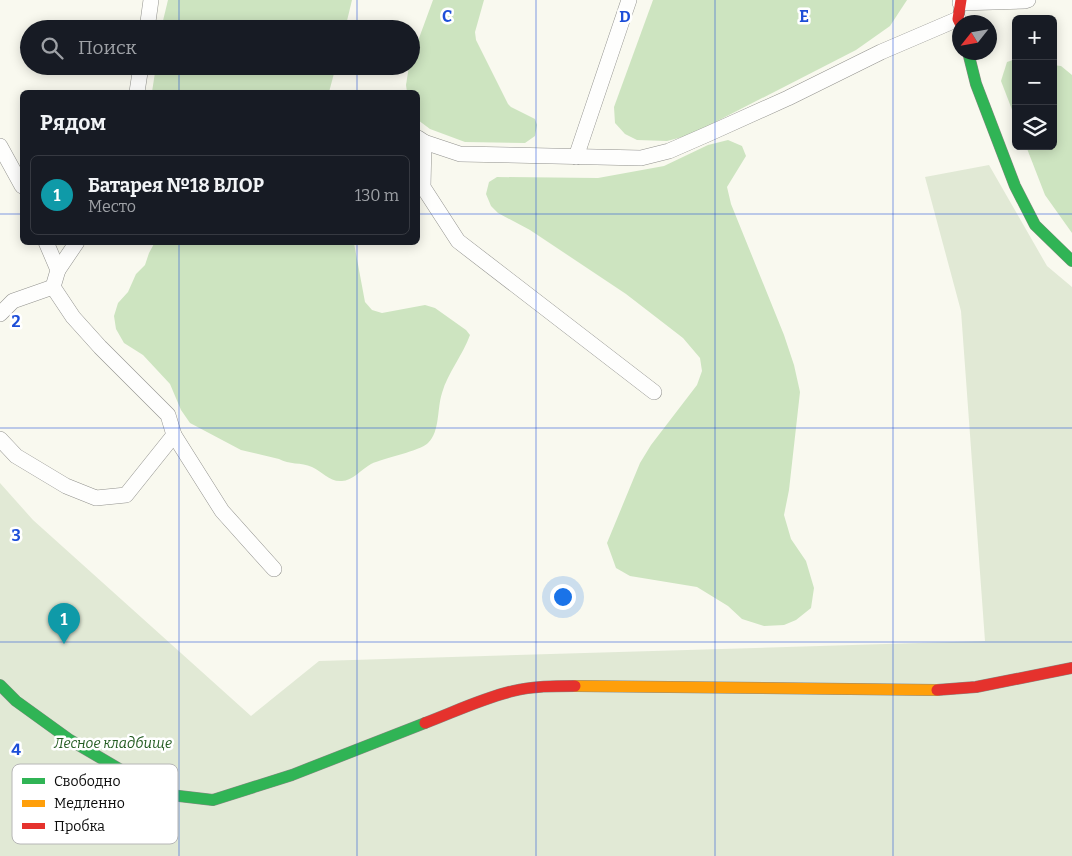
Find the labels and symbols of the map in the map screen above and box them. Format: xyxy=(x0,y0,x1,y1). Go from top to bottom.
text: C xyxy=(442,7,452,26)
text: D xyxy=(619,7,631,26)
text: E xyxy=(799,7,809,26)
north arrow xyxy=(952,15,997,60)
text: 2 xyxy=(11,312,21,331)
text: 3 xyxy=(11,526,21,545)
your location xyxy=(550,584,576,610)
pin: 1 xyxy=(48,603,80,644)
park label: Лесное кладбище xyxy=(53,735,172,752)
text: 4 xyxy=(11,740,21,759)
legend xyxy=(12,764,178,844)
text: Свободно xyxy=(54,773,120,790)
text: Медленно xyxy=(54,795,125,812)
text: Пробка xyxy=(54,818,105,835)

